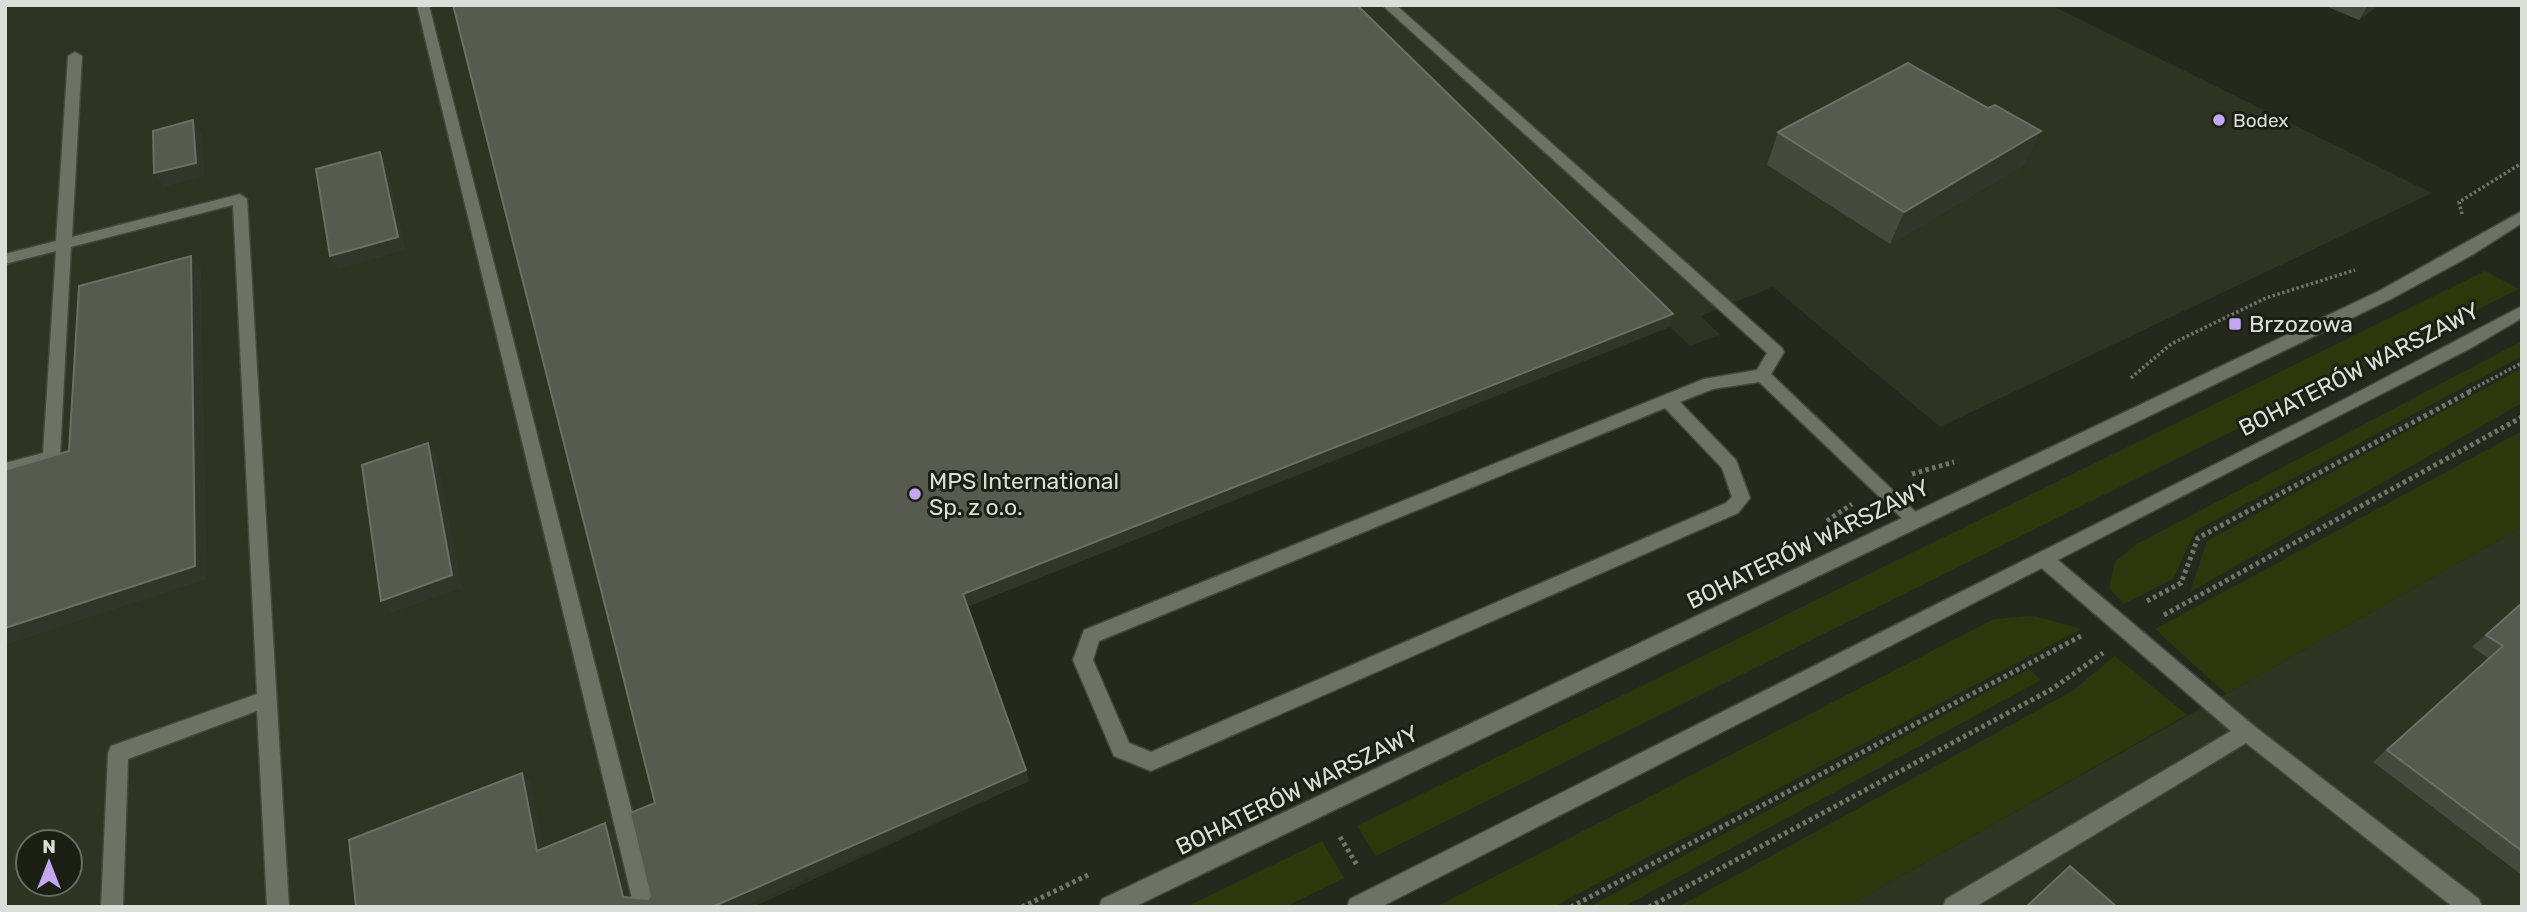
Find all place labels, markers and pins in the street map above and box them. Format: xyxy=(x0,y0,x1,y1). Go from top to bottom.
place label: Bodex xyxy=(2233,109,2289,132)
marker: Bodex xyxy=(2211,112,2227,128)
place label: Brzozowa xyxy=(2249,310,2353,338)
marker: Brzozowa xyxy=(2227,316,2243,332)
place label: MPS International Sp. z o.o. xyxy=(929,467,1119,521)
marker: MPS International Sp. z o.o. xyxy=(907,486,923,502)

